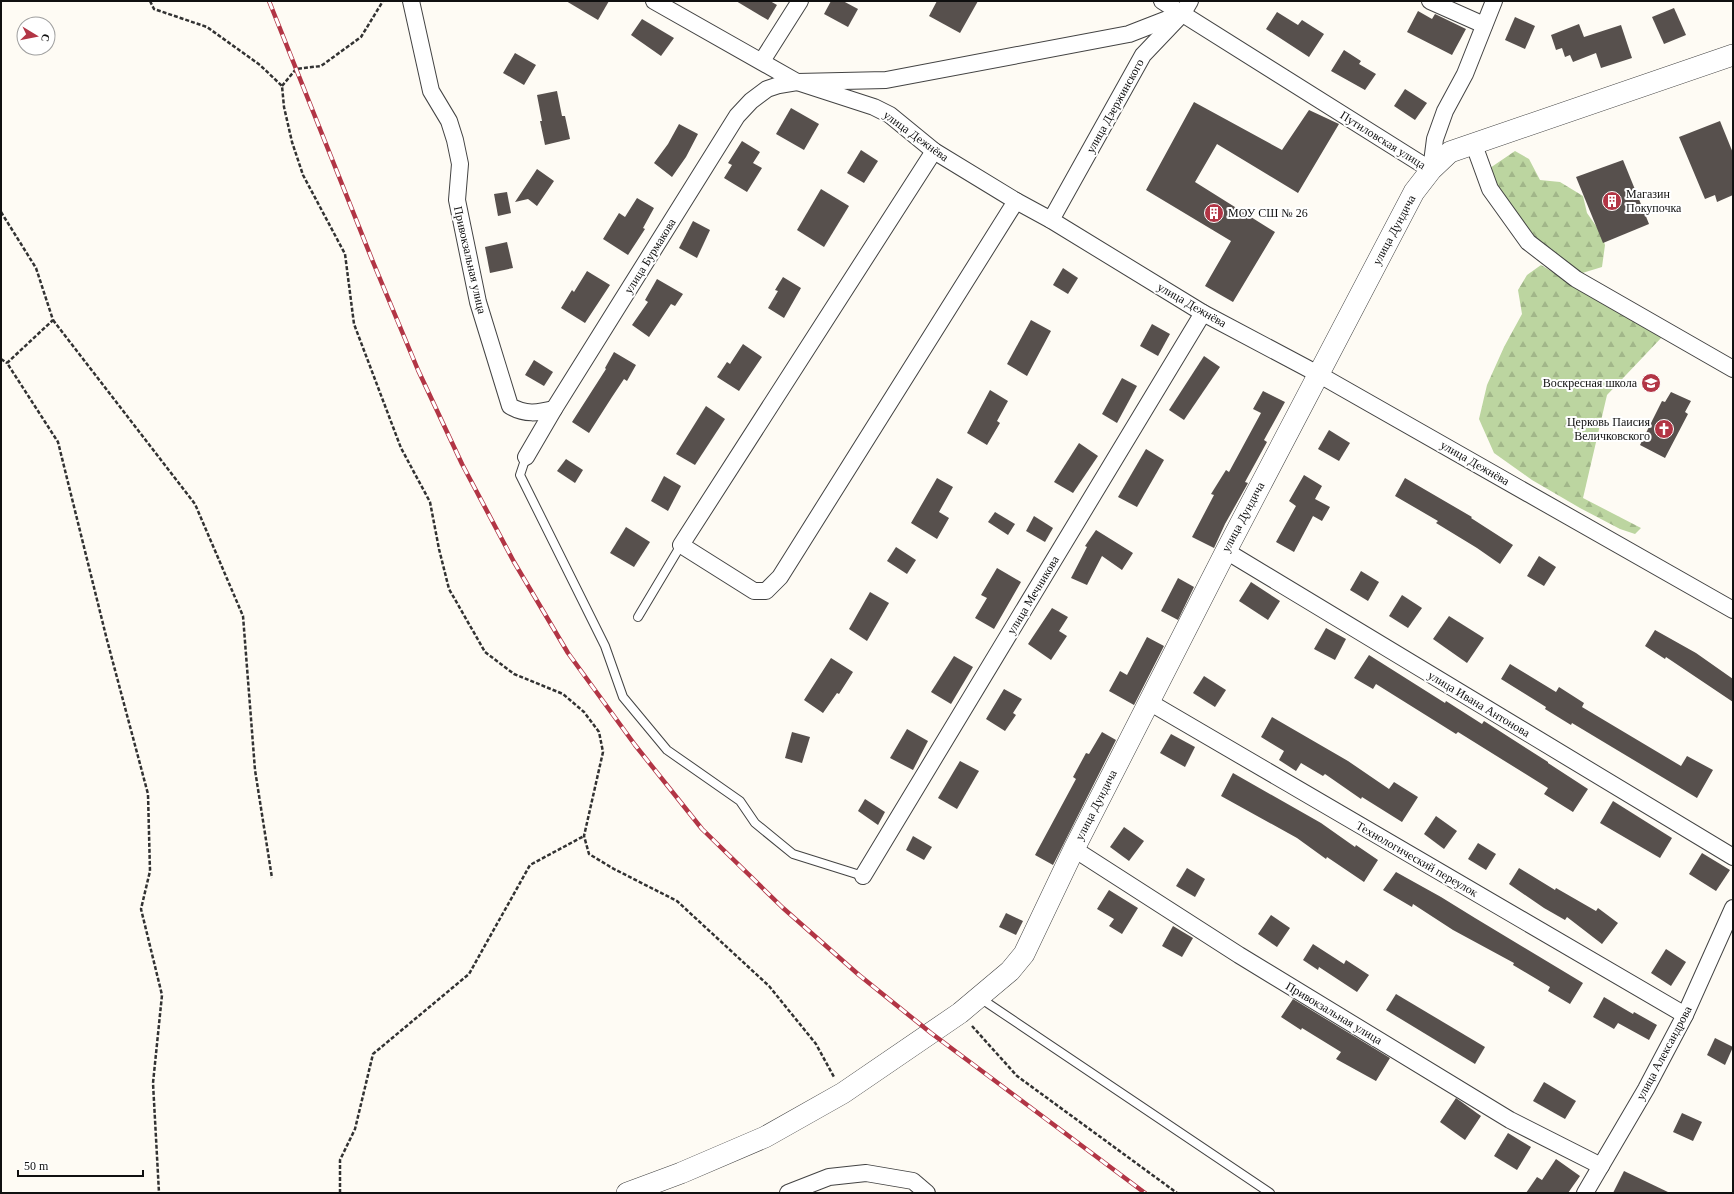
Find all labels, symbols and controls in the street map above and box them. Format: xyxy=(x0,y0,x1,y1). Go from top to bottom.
north arrow xyxy=(16,16,56,56)
text: С xyxy=(39,33,52,43)
street label: улица Дзержинского xyxy=(1083,56,1147,156)
street label: улица Дежнёва xyxy=(881,108,952,165)
street label: Путиловская улица xyxy=(1338,108,1429,172)
place label: Магазин Покупочка xyxy=(1626,187,1682,215)
building icon: Магазин Покупочка xyxy=(1601,190,1623,212)
street label: улица Дундича xyxy=(1370,192,1419,267)
building icon: МОУ СШ № 26 xyxy=(1203,202,1225,224)
street label: Привокзальная улица xyxy=(451,205,489,316)
place label: МОУ СШ № 26 xyxy=(1228,206,1308,220)
street label: улица Бурмакова xyxy=(621,215,679,296)
street label: улица Дежнёва xyxy=(1155,280,1229,331)
school or university icon: Воскресная школа xyxy=(1640,372,1662,394)
place label: Воскресная школа xyxy=(1543,376,1638,390)
place label: Церковь Паисия Величковского xyxy=(1567,415,1650,443)
church icon: Церковь Паисия Величковского xyxy=(1653,418,1675,440)
street label: улица Дежнёва xyxy=(1438,438,1512,489)
street label: улица Дундича xyxy=(1219,479,1268,554)
street label: улица Мечникова xyxy=(1004,553,1062,637)
street label: улица Ивана Антонова xyxy=(1426,668,1533,740)
street label: улица Дундича xyxy=(1072,767,1120,843)
street label: Технологический переулок xyxy=(1354,818,1481,900)
street label: Привокзальная улица xyxy=(1283,979,1385,1048)
street label: улица Александрова xyxy=(1633,1003,1695,1102)
scale bar xyxy=(18,1152,143,1178)
text: 50 m xyxy=(24,1159,49,1173)

